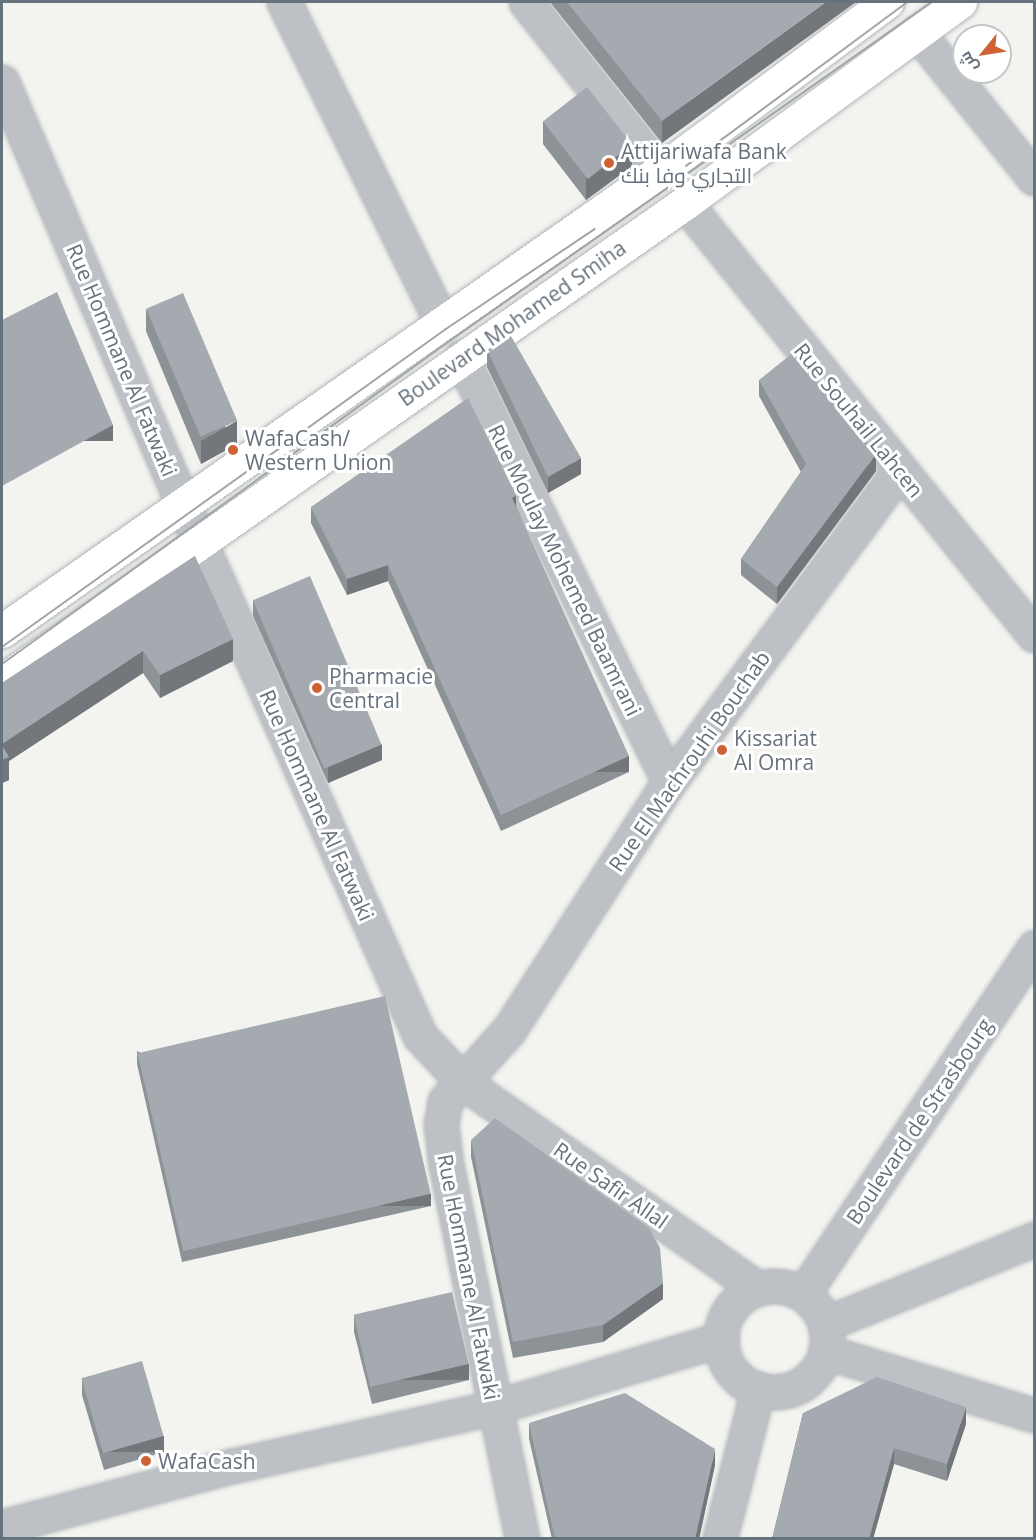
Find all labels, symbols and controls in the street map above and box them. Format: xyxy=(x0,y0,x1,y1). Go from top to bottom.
north arrow xyxy=(952,24,1012,84)
text: ش xyxy=(953,48,983,76)
place label: Attijariwafa Bank التجاري وفا بنك xyxy=(621,138,787,188)
marker: Attijariwafa Bank التجاري وفا بنك xyxy=(602,156,616,170)
street label: Boulevard Mohamed Smiha xyxy=(394,235,630,411)
street label: Rue Hommane Al Fatwaki xyxy=(62,240,182,480)
street label: Rue Souhail Lahcen xyxy=(789,338,929,502)
street label: Rue Moulay Mohemed Baamrani xyxy=(483,420,647,720)
place label: WafaCash/ Western Union xyxy=(245,425,391,475)
marker: WafaCash/ Western Union xyxy=(226,443,240,457)
street label: Rue El Machrouhi Bouchab xyxy=(603,646,775,876)
place label: Pharmacie Central xyxy=(329,663,433,713)
marker: Pharmacie Central xyxy=(310,681,324,695)
street label: Rue Hommane Al Fatwaki xyxy=(255,686,379,924)
place label: Kissariat Al Omra xyxy=(734,725,817,775)
marker: Kissariat Al Omra xyxy=(715,743,729,757)
street label: Boulevard de Strasbourg xyxy=(841,1013,997,1229)
street label: Rue Safir Allal xyxy=(549,1136,673,1234)
street label: Rue Hommane Al Fatwaki xyxy=(433,1152,505,1402)
place label: WafaCash xyxy=(158,1448,256,1474)
marker: WafaCash xyxy=(139,1454,153,1468)

